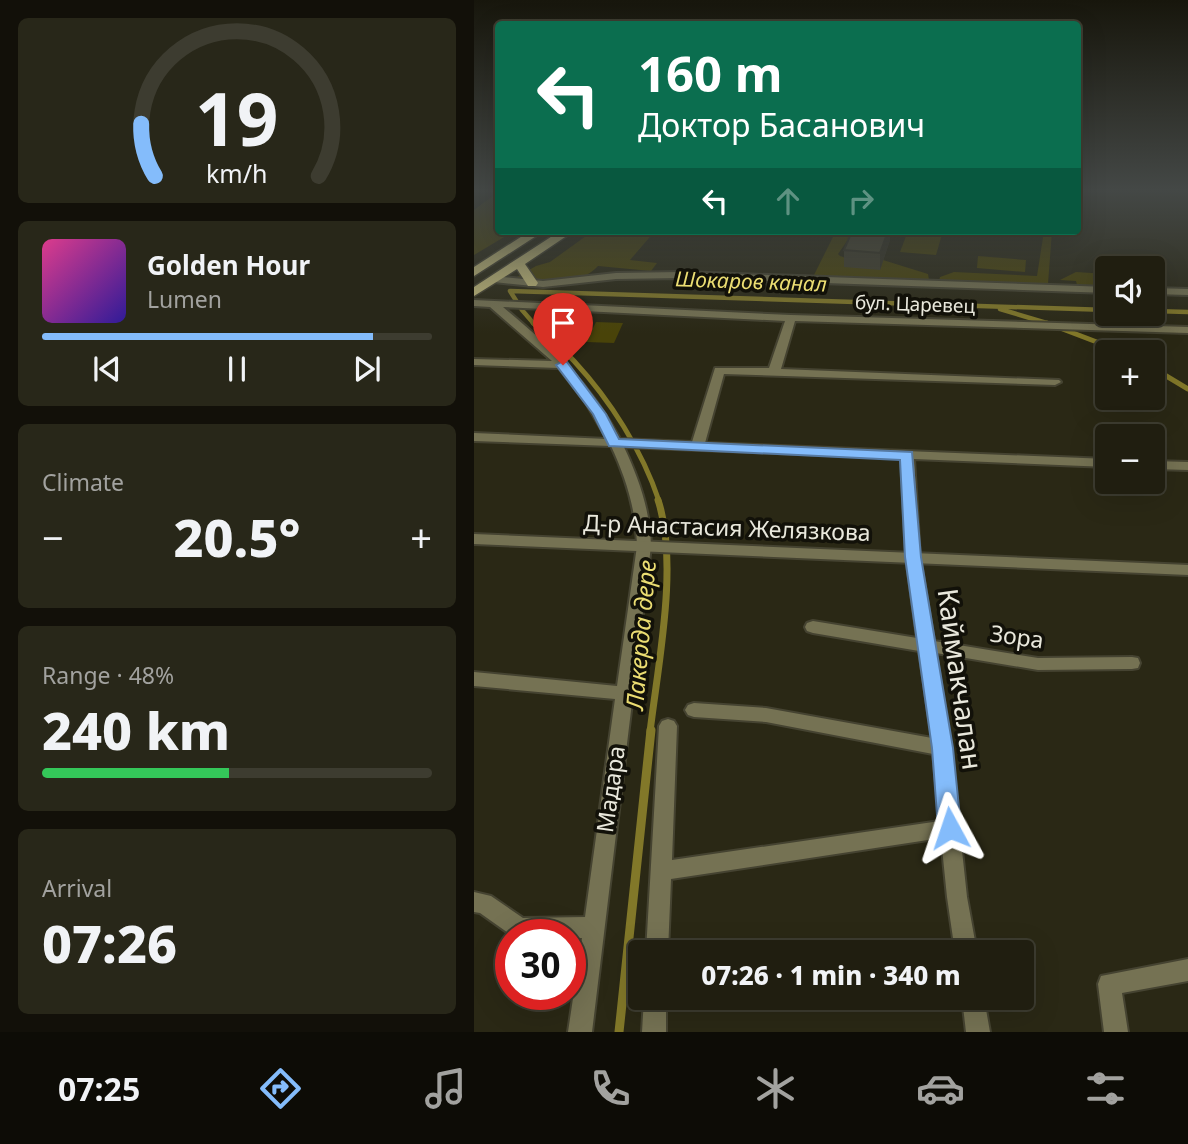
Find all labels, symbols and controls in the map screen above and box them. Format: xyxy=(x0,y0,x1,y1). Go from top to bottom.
text: 160 m xyxy=(638,40,783,106)
icon: left xyxy=(523,49,614,140)
text: 19 xyxy=(195,69,279,168)
text: Доктор Басанович xyxy=(638,103,925,146)
text: km/h xyxy=(206,156,268,190)
icon: left xyxy=(696,182,734,220)
icon: ahead xyxy=(769,182,807,220)
icon: right xyxy=(842,182,880,220)
text: Golden Hour xyxy=(147,247,310,283)
map controls xyxy=(1095,256,1165,494)
button: sound xyxy=(1095,256,1165,326)
water label: Шокаров канал xyxy=(675,264,827,298)
text: Lumen xyxy=(147,283,222,315)
street label: бул. Царевец xyxy=(855,289,976,319)
pin xyxy=(533,293,593,365)
icon: arrive xyxy=(544,304,582,342)
button: + xyxy=(1095,340,1165,410)
icon: previous xyxy=(88,350,126,388)
icon: pause xyxy=(218,350,256,388)
icon: next xyxy=(348,350,386,388)
button: − xyxy=(1095,424,1165,494)
text: Climate xyxy=(42,466,124,498)
text: 20.5° xyxy=(174,501,300,572)
street label: Д-р Анастасия Желязкова xyxy=(583,506,871,548)
text: − xyxy=(42,511,64,563)
text: + xyxy=(410,511,432,563)
water label: Лакерда дере xyxy=(617,558,663,712)
street label: Каймакчалан xyxy=(929,586,993,772)
street label: Зора xyxy=(988,616,1046,656)
text: Range · 48% xyxy=(42,659,174,691)
text: 240 km xyxy=(42,694,230,765)
street label: Мадара xyxy=(588,744,632,834)
position arrow xyxy=(913,791,987,865)
text: Arrival xyxy=(42,872,112,904)
text: 07:26 xyxy=(42,907,177,978)
speed limit sign: 30 xyxy=(495,919,586,1010)
text: 07:26 · 1 min · 340 m xyxy=(701,957,961,993)
icon: directions xyxy=(256,1064,305,1113)
icon: music xyxy=(421,1064,470,1113)
icon: phone xyxy=(586,1064,635,1113)
icon: climate xyxy=(751,1064,800,1113)
icon: car xyxy=(916,1064,965,1113)
icon: filters xyxy=(1081,1064,1130,1113)
text: 07:25 xyxy=(58,1067,140,1110)

